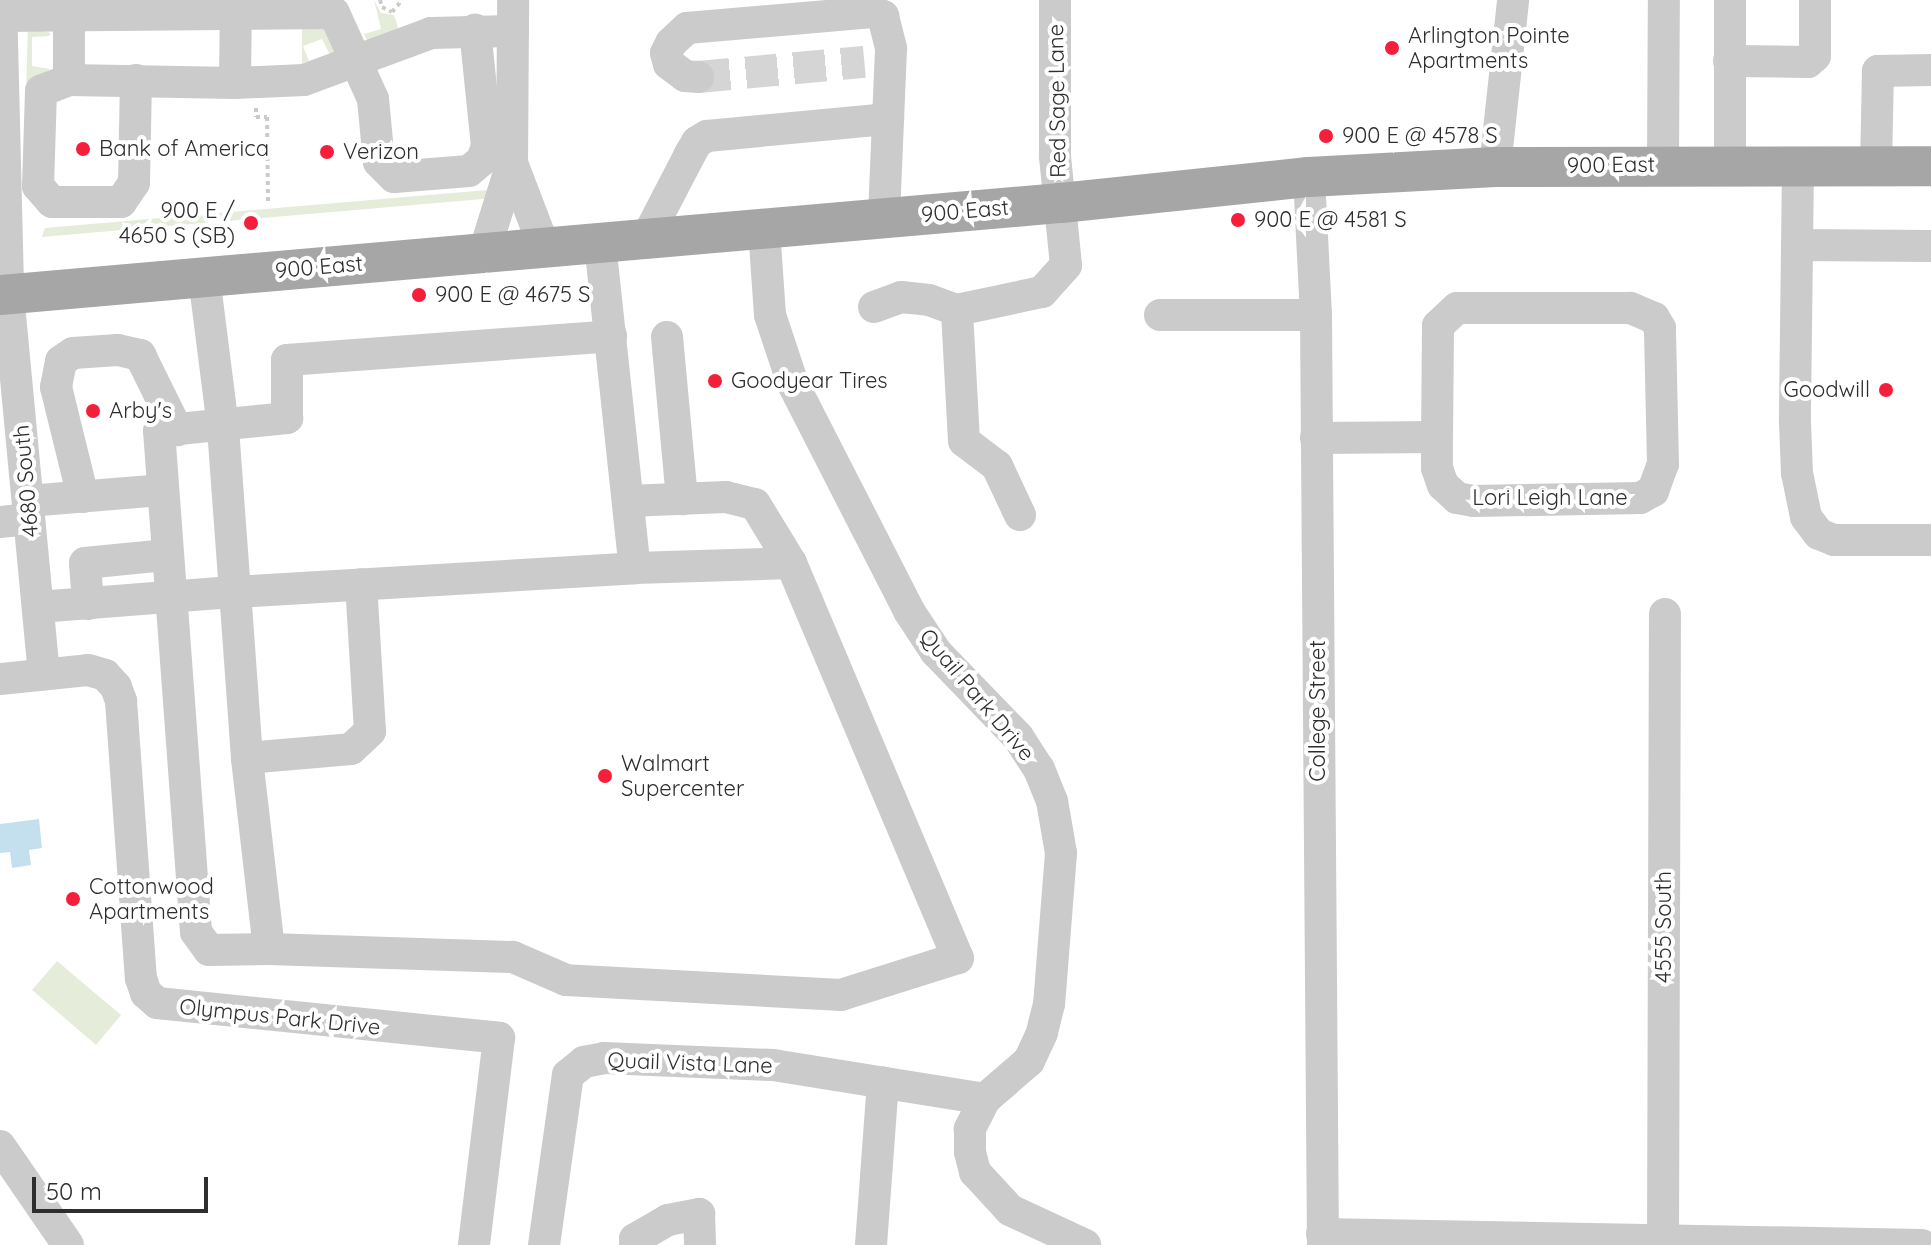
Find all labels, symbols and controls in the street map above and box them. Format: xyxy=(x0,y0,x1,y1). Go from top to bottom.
place label: Arlington Pointe Apartments xyxy=(1408,22,1570,74)
street label: Red Sage Lane xyxy=(1042,24,1072,178)
marker: Arlington Pointe Apartments xyxy=(1383,39,1401,57)
place label: 900 E @ 4578 S xyxy=(1342,123,1498,149)
marker: 900 E @ 4578 S xyxy=(1317,127,1335,145)
place label: Bank of America xyxy=(99,136,269,162)
place label: Verizon xyxy=(343,139,419,165)
marker: Bank of America xyxy=(74,140,92,158)
marker: Verizon xyxy=(318,143,336,161)
street label: 900 East xyxy=(1567,151,1655,179)
street label: 900 East xyxy=(920,194,1010,228)
place label: 900 E / 4650 S (SB) xyxy=(119,197,235,248)
place label: 900 E @ 4581 S xyxy=(1254,207,1406,233)
marker: 900 E @ 4581 S xyxy=(1229,211,1247,229)
marker: 900 E / 4650 S (SB) xyxy=(242,214,260,232)
street label: 900 East xyxy=(274,250,364,284)
place label: 900 E @ 4675 S xyxy=(435,282,590,308)
marker: 900 E @ 4675 S xyxy=(410,286,428,304)
place label: Goodyear Tires xyxy=(731,368,888,394)
marker: Goodyear Tires xyxy=(706,372,724,390)
place label: Goodwill xyxy=(1783,377,1870,403)
marker: Goodwill xyxy=(1877,381,1895,399)
place label: Arby's xyxy=(109,398,172,424)
marker: Arby's xyxy=(84,402,102,420)
street label: 4680 South xyxy=(8,424,44,538)
street label: Lori Leigh Lane xyxy=(1472,485,1628,511)
street label: Quail Park Drive xyxy=(914,624,1040,766)
street label: College Street xyxy=(1305,640,1331,782)
place label: Walmart Supercenter xyxy=(621,750,744,802)
marker: Walmart Supercenter xyxy=(596,767,614,785)
street label: 4555 South xyxy=(1651,871,1677,983)
place label: Cottonwood Apartments xyxy=(89,873,214,924)
marker: Cottonwood Apartments xyxy=(64,890,82,908)
street label: Olympus Park Drive xyxy=(178,993,382,1041)
street label: Quail Vista Lane xyxy=(607,1047,773,1079)
scale bar xyxy=(36,1161,212,1211)
text: 50 m xyxy=(46,1176,102,1206)

